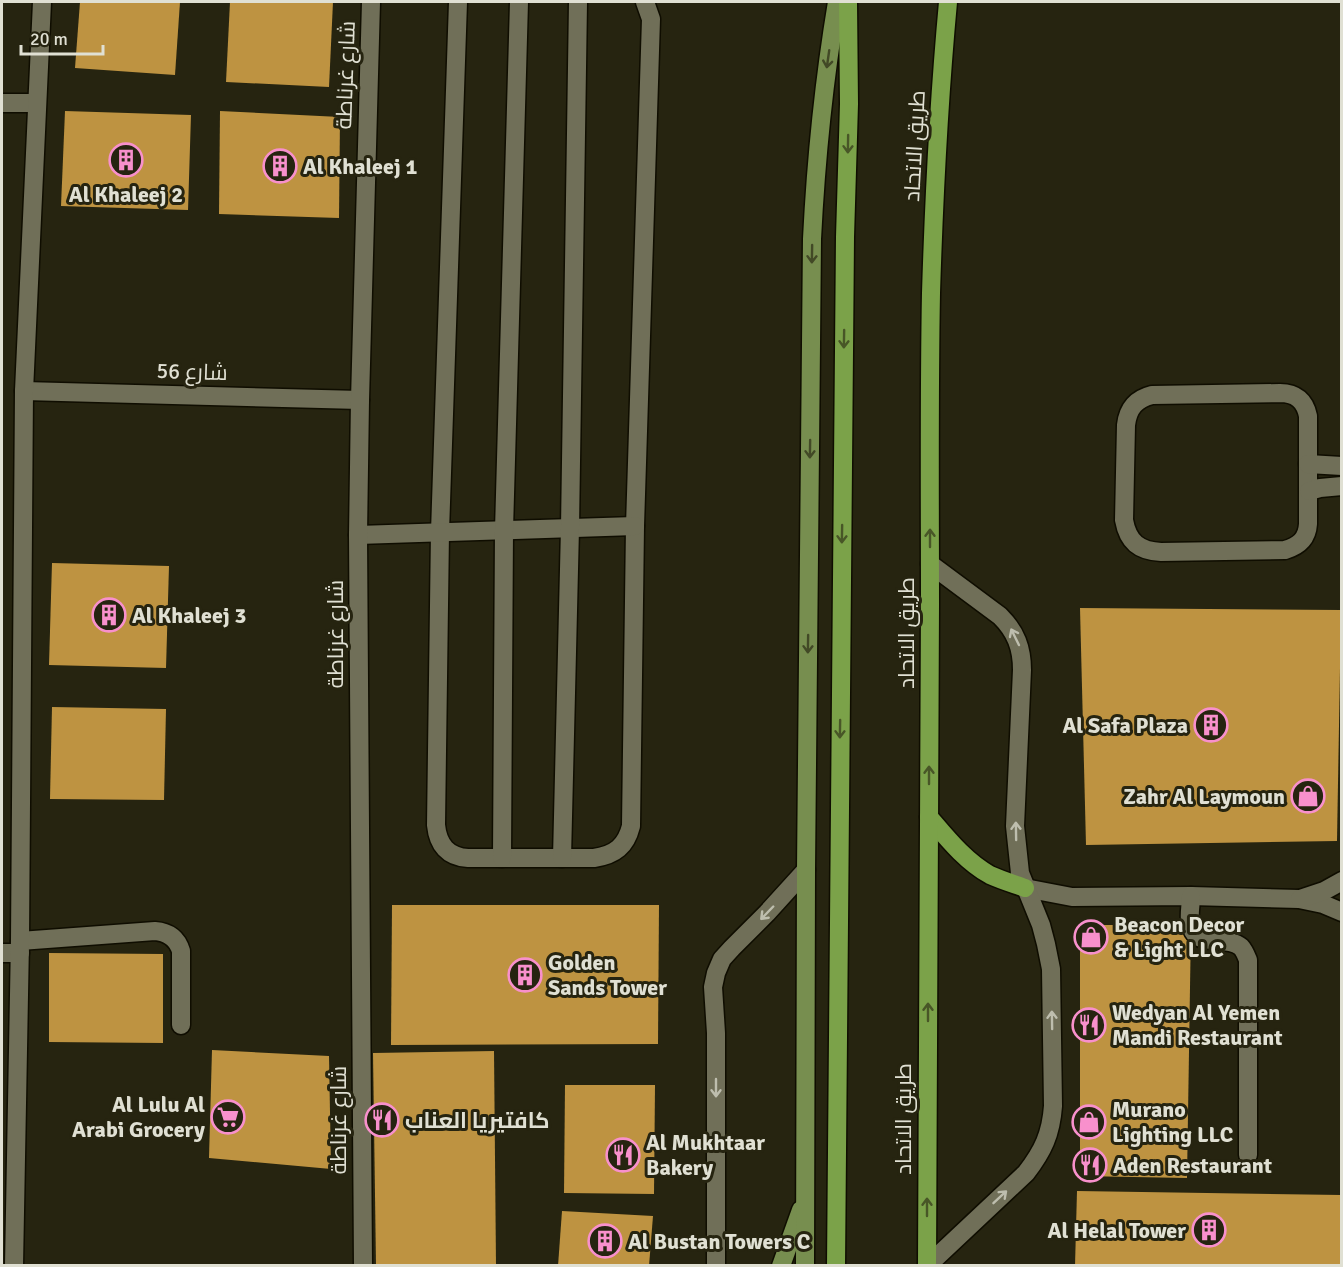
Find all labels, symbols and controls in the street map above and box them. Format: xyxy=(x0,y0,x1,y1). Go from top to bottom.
scale bar xyxy=(21,18,104,56)
street label: شارع غرناطة xyxy=(330,20,362,130)
text: 20 m xyxy=(30,28,68,50)
one-way arrow xyxy=(822,49,833,69)
street label: طريق الاتحاد xyxy=(898,90,931,202)
one-way arrow xyxy=(843,133,854,153)
building icon: Al Khaleej 2 xyxy=(108,142,144,178)
building icon: Al Khaleej 1 xyxy=(262,148,298,184)
place label: Al Khaleej 1 xyxy=(303,153,417,180)
place label: Al Khaleej 2 xyxy=(69,181,183,208)
one-way arrow xyxy=(806,243,818,263)
one-way arrow xyxy=(838,328,850,348)
street label: شارع 56 xyxy=(156,357,228,387)
one-way arrow xyxy=(804,438,816,458)
one-way arrow xyxy=(836,523,848,543)
one-way arrow xyxy=(924,529,936,549)
street label: طريق الاتحاد xyxy=(893,577,920,689)
street label: شارع غرناطة xyxy=(322,580,350,688)
building icon: Al Khaleej 3 xyxy=(91,597,127,633)
place label: Al Khaleej 3 xyxy=(132,602,246,629)
one-way arrow xyxy=(1009,628,1021,646)
one-way arrow xyxy=(802,633,814,653)
building icon: Al Safa Plaza xyxy=(1193,707,1229,743)
place label: Al Safa Plaza xyxy=(1062,712,1188,739)
one-way arrow xyxy=(834,718,846,738)
one-way arrow xyxy=(923,766,935,786)
shop icon: Zahr Al Laymoun xyxy=(1290,778,1326,814)
place label: Zahr Al Laymoun xyxy=(1123,783,1285,810)
one-way arrow xyxy=(1010,821,1022,841)
one-way arrow xyxy=(760,906,774,921)
place label: Beacon Decor & Light LLC xyxy=(1114,911,1245,963)
shop icon: Beacon Decor & Light LLC xyxy=(1073,919,1109,955)
place label: Golden Sands Tower xyxy=(548,949,667,1001)
building icon: Golden Sands Tower xyxy=(507,957,543,993)
place label: Wedyan Al Yemen Mandi Restaurant xyxy=(1112,999,1282,1051)
one-way arrow xyxy=(922,1003,934,1023)
restaurant icon: Wedyan Al Yemen Mandi Restaurant xyxy=(1071,1007,1107,1043)
one-way arrow xyxy=(1046,1010,1058,1030)
street label: طريق الاتحاد xyxy=(890,1063,917,1175)
street label: شارع غرناطة xyxy=(325,1066,353,1174)
one-way arrow xyxy=(710,1078,722,1098)
place label: Al Lulu Al Arabi Grocery xyxy=(72,1091,205,1143)
place label: Murano Lighting LLC xyxy=(1112,1096,1233,1148)
supermarket icon: Al Lulu Al Arabi Grocery xyxy=(210,1099,246,1135)
restaurant icon: كافتيريا العناب xyxy=(364,1102,400,1138)
shop icon: Murano Lighting LLC xyxy=(1071,1104,1107,1140)
place label: كافتيريا العناب xyxy=(405,1107,550,1134)
place label: Al Mukhtaar Bakery xyxy=(646,1129,765,1181)
restaurant icon: Al Mukhtaar Bakery xyxy=(605,1137,641,1173)
restaurant icon: Aden Restaurant xyxy=(1072,1147,1108,1183)
place label: Aden Restaurant xyxy=(1113,1152,1272,1179)
one-way arrow xyxy=(993,1190,1008,1204)
one-way arrow xyxy=(921,1198,933,1218)
building icon: Al Helal Tower xyxy=(1191,1212,1227,1248)
place label: Al Helal Tower xyxy=(1048,1217,1186,1244)
building icon: Al Bustan Towers C xyxy=(587,1223,623,1259)
place label: Al Bustan Towers C xyxy=(628,1228,810,1255)

